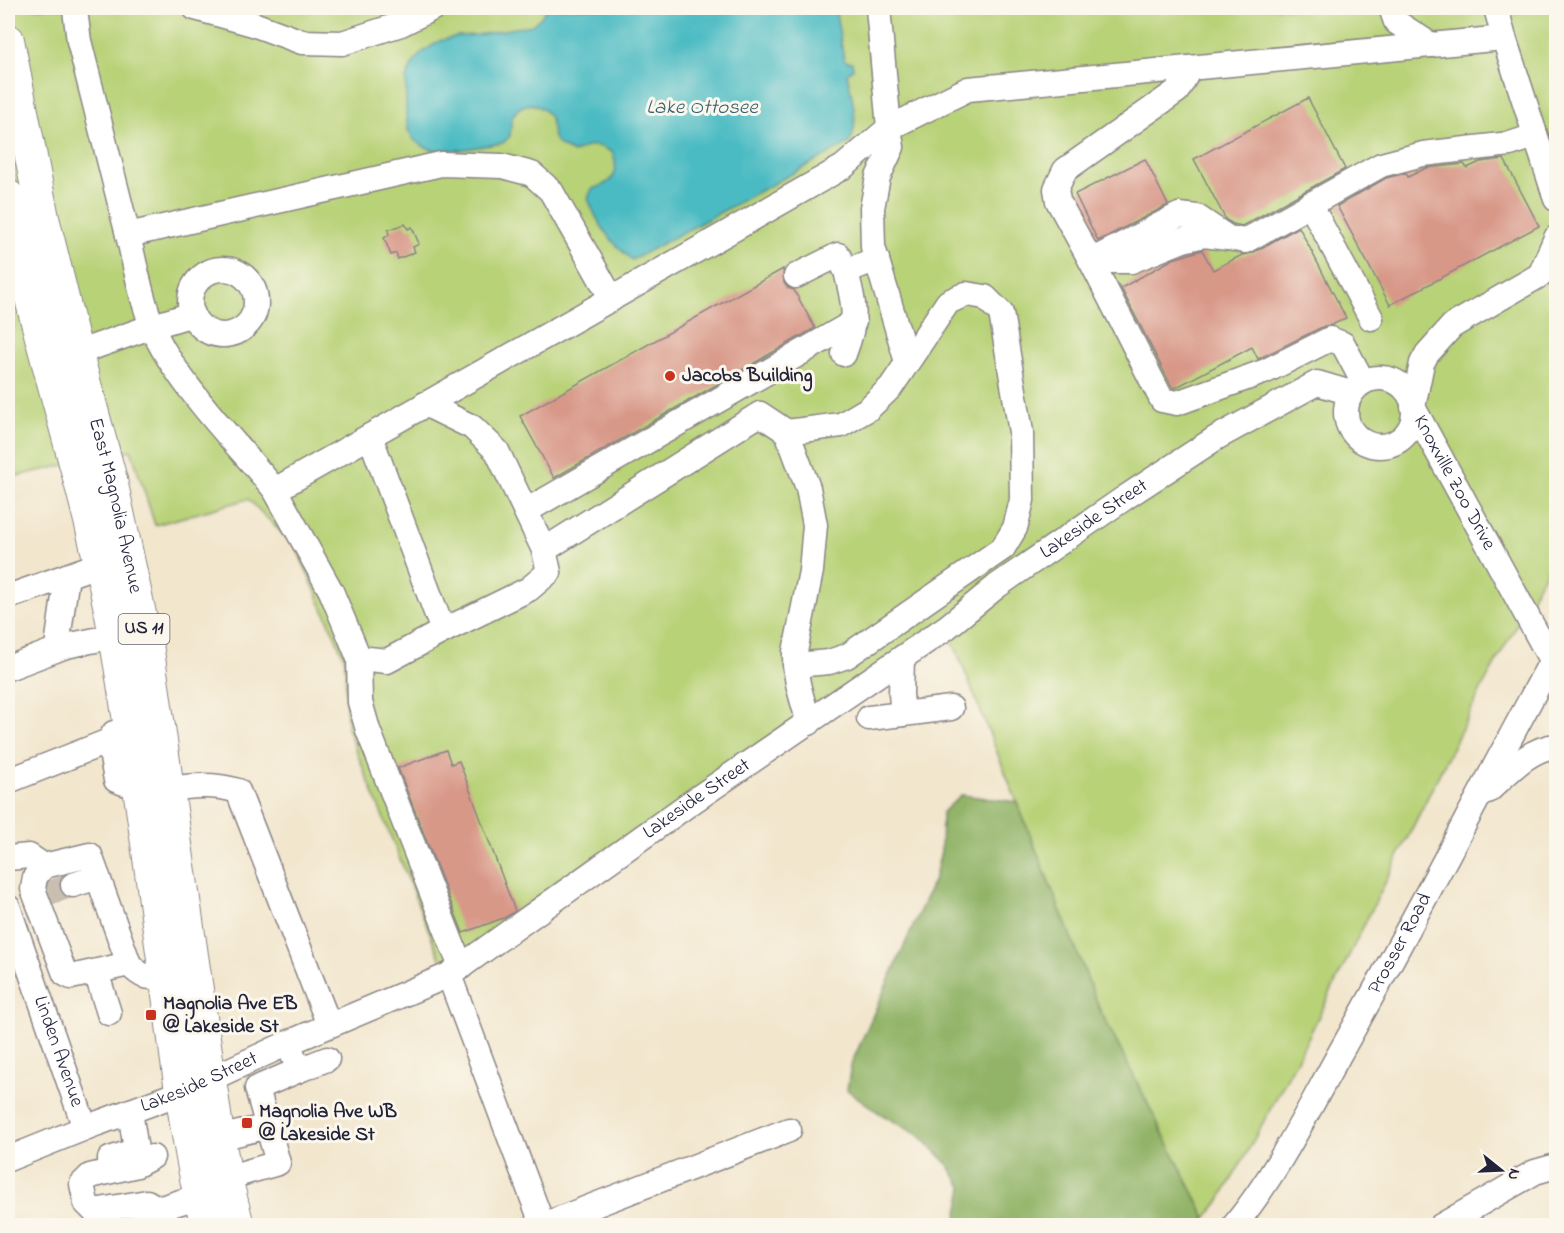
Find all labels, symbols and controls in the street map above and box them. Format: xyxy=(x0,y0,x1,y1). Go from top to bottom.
water label: Lake Ottosee xyxy=(646,93,759,123)
place label: Jacobs Building xyxy=(682,362,812,392)
marker: Jacobs Building xyxy=(663,369,677,383)
street label: Knoxville Zoo Drive xyxy=(1406,410,1503,556)
street label: East Magnolia Avenue xyxy=(80,415,150,596)
street label: Lakeside Street xyxy=(1034,472,1154,567)
road number: US 11 xyxy=(118,614,170,644)
street label: Lakeside Street xyxy=(637,751,757,847)
street label: Prosser Road xyxy=(1361,888,1439,999)
place label: Magnolia Ave EB @ Lakeside St xyxy=(163,990,298,1042)
street label: Linden Avenue xyxy=(26,992,91,1111)
marker: Magnolia Ave EB @ Lakeside St xyxy=(144,1008,158,1022)
street label: Lakeside Street xyxy=(136,1044,263,1121)
place label: Magnolia Ave WB @ Lakeside St xyxy=(259,1098,397,1150)
marker: Magnolia Ave WB @ Lakeside St xyxy=(240,1116,254,1130)
north arrow xyxy=(1471,1140,1531,1200)
text: N xyxy=(1500,1165,1526,1183)

